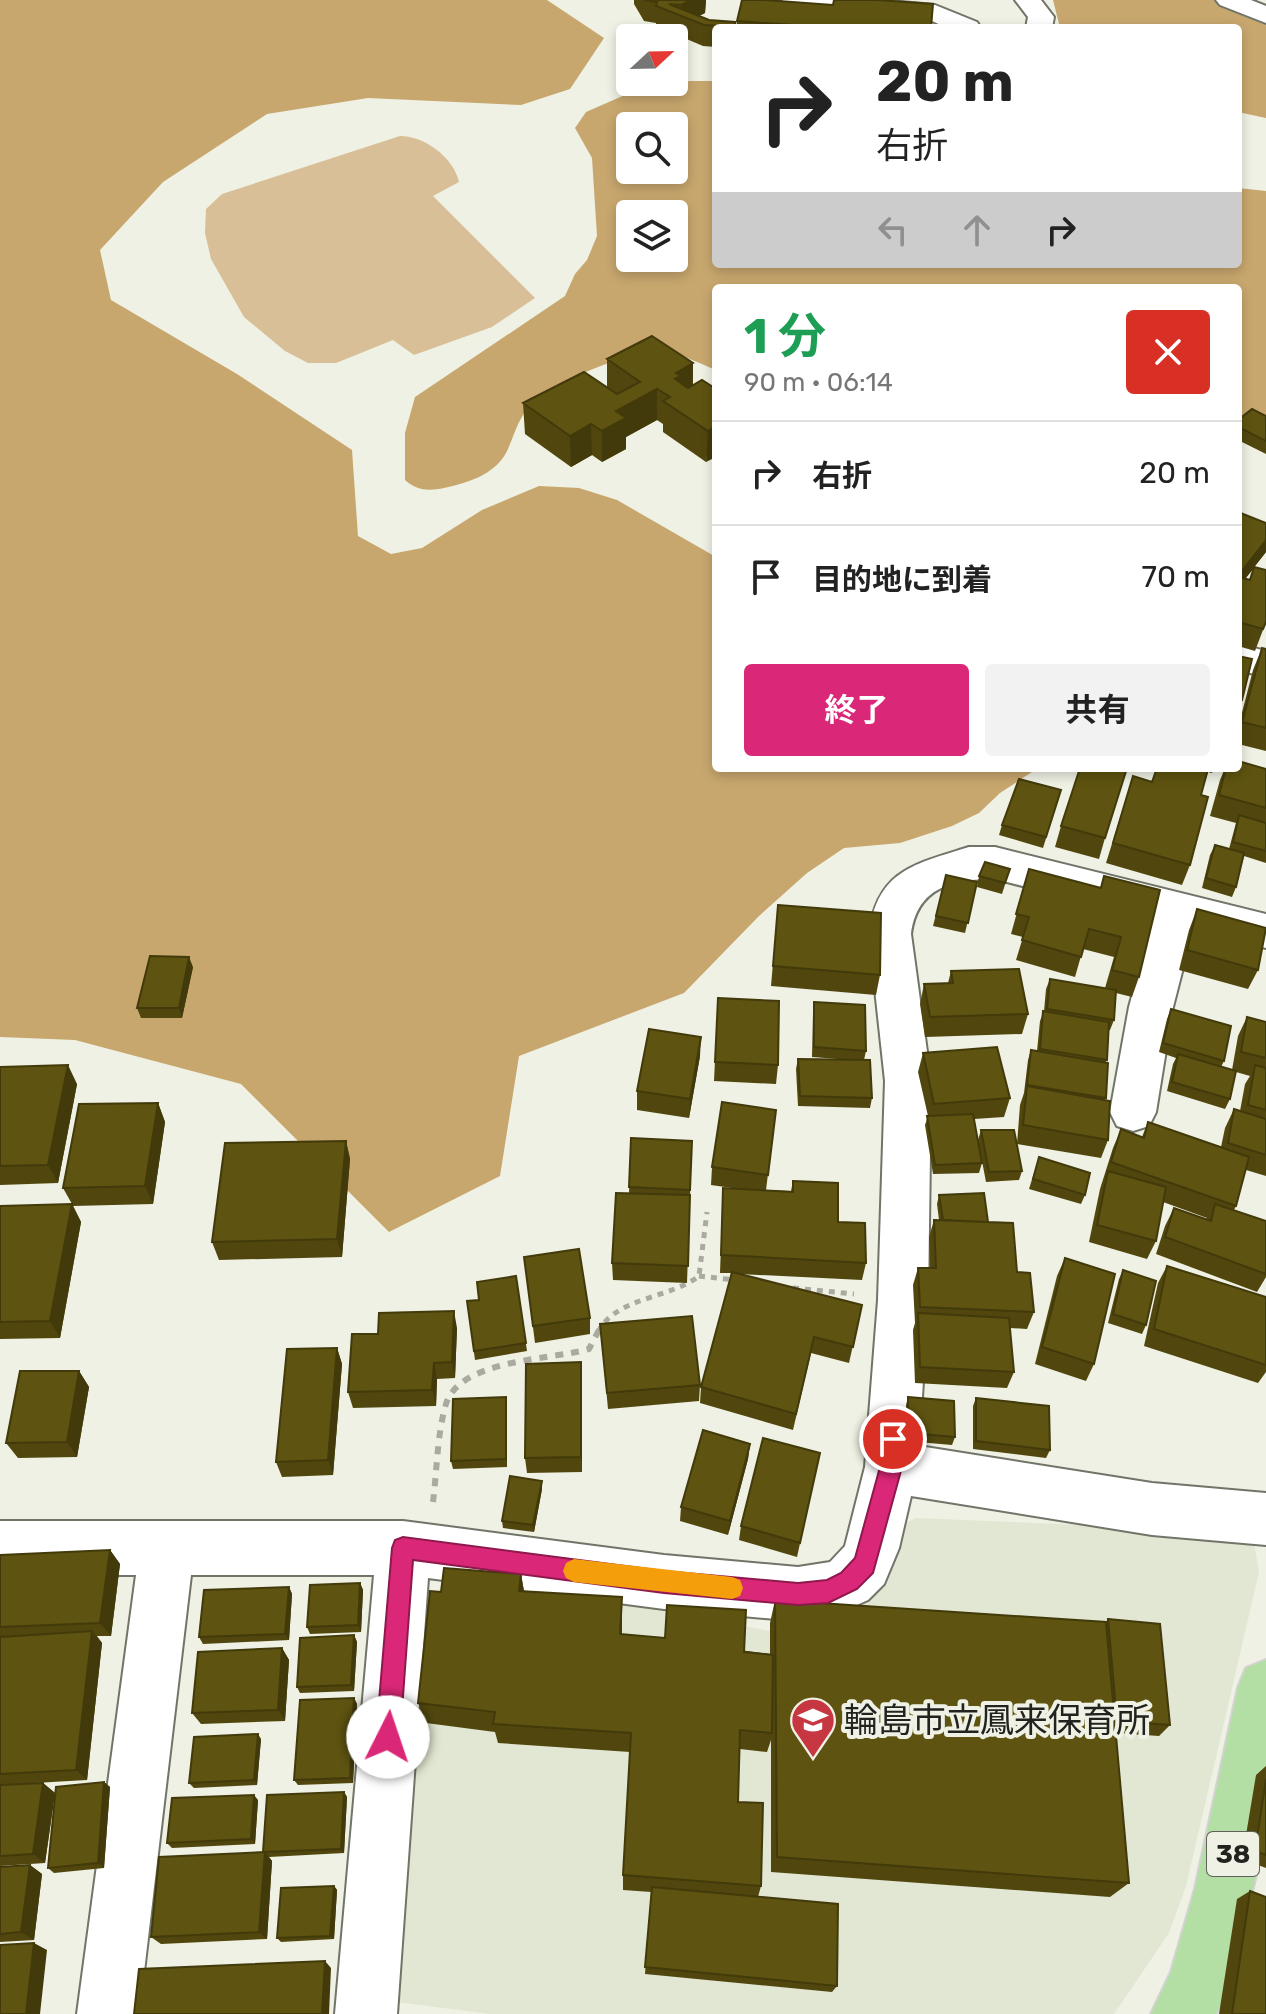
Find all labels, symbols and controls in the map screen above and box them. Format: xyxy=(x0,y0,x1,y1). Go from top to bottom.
north arrow xyxy=(616,24,688,96)
map controls xyxy=(616,24,688,272)
text: 20 m xyxy=(876,49,1014,115)
icon: right xyxy=(744,56,848,160)
button: search xyxy=(616,112,688,184)
text: 右折 xyxy=(876,124,948,167)
button: layers xyxy=(616,200,688,272)
icon: left xyxy=(871,208,915,252)
icon: ahead xyxy=(955,208,999,252)
icon: right xyxy=(1039,208,1083,252)
text: 1 分 xyxy=(744,308,826,365)
button: close xyxy=(1126,310,1210,394)
text: 90 m · 06:14 xyxy=(744,367,893,398)
icon: right xyxy=(744,451,788,495)
text: 20 m xyxy=(1139,455,1210,491)
text: 右折 xyxy=(812,458,872,494)
icon: arrive xyxy=(744,555,788,599)
text: 70 m xyxy=(1142,559,1210,595)
text: 目的地に到着 xyxy=(812,562,992,598)
button: 終了 xyxy=(744,664,969,756)
button: 共有 xyxy=(985,664,1210,756)
pin xyxy=(859,1405,927,1473)
icon: arrive xyxy=(871,1417,915,1461)
position arrow xyxy=(346,1695,430,1779)
school or university icon: 輪島市立鳳来保育所 xyxy=(789,1696,837,1759)
place label: 輪島市立鳳来保育所 xyxy=(844,1700,1150,1741)
road number: 38 xyxy=(1207,1832,1259,1876)

